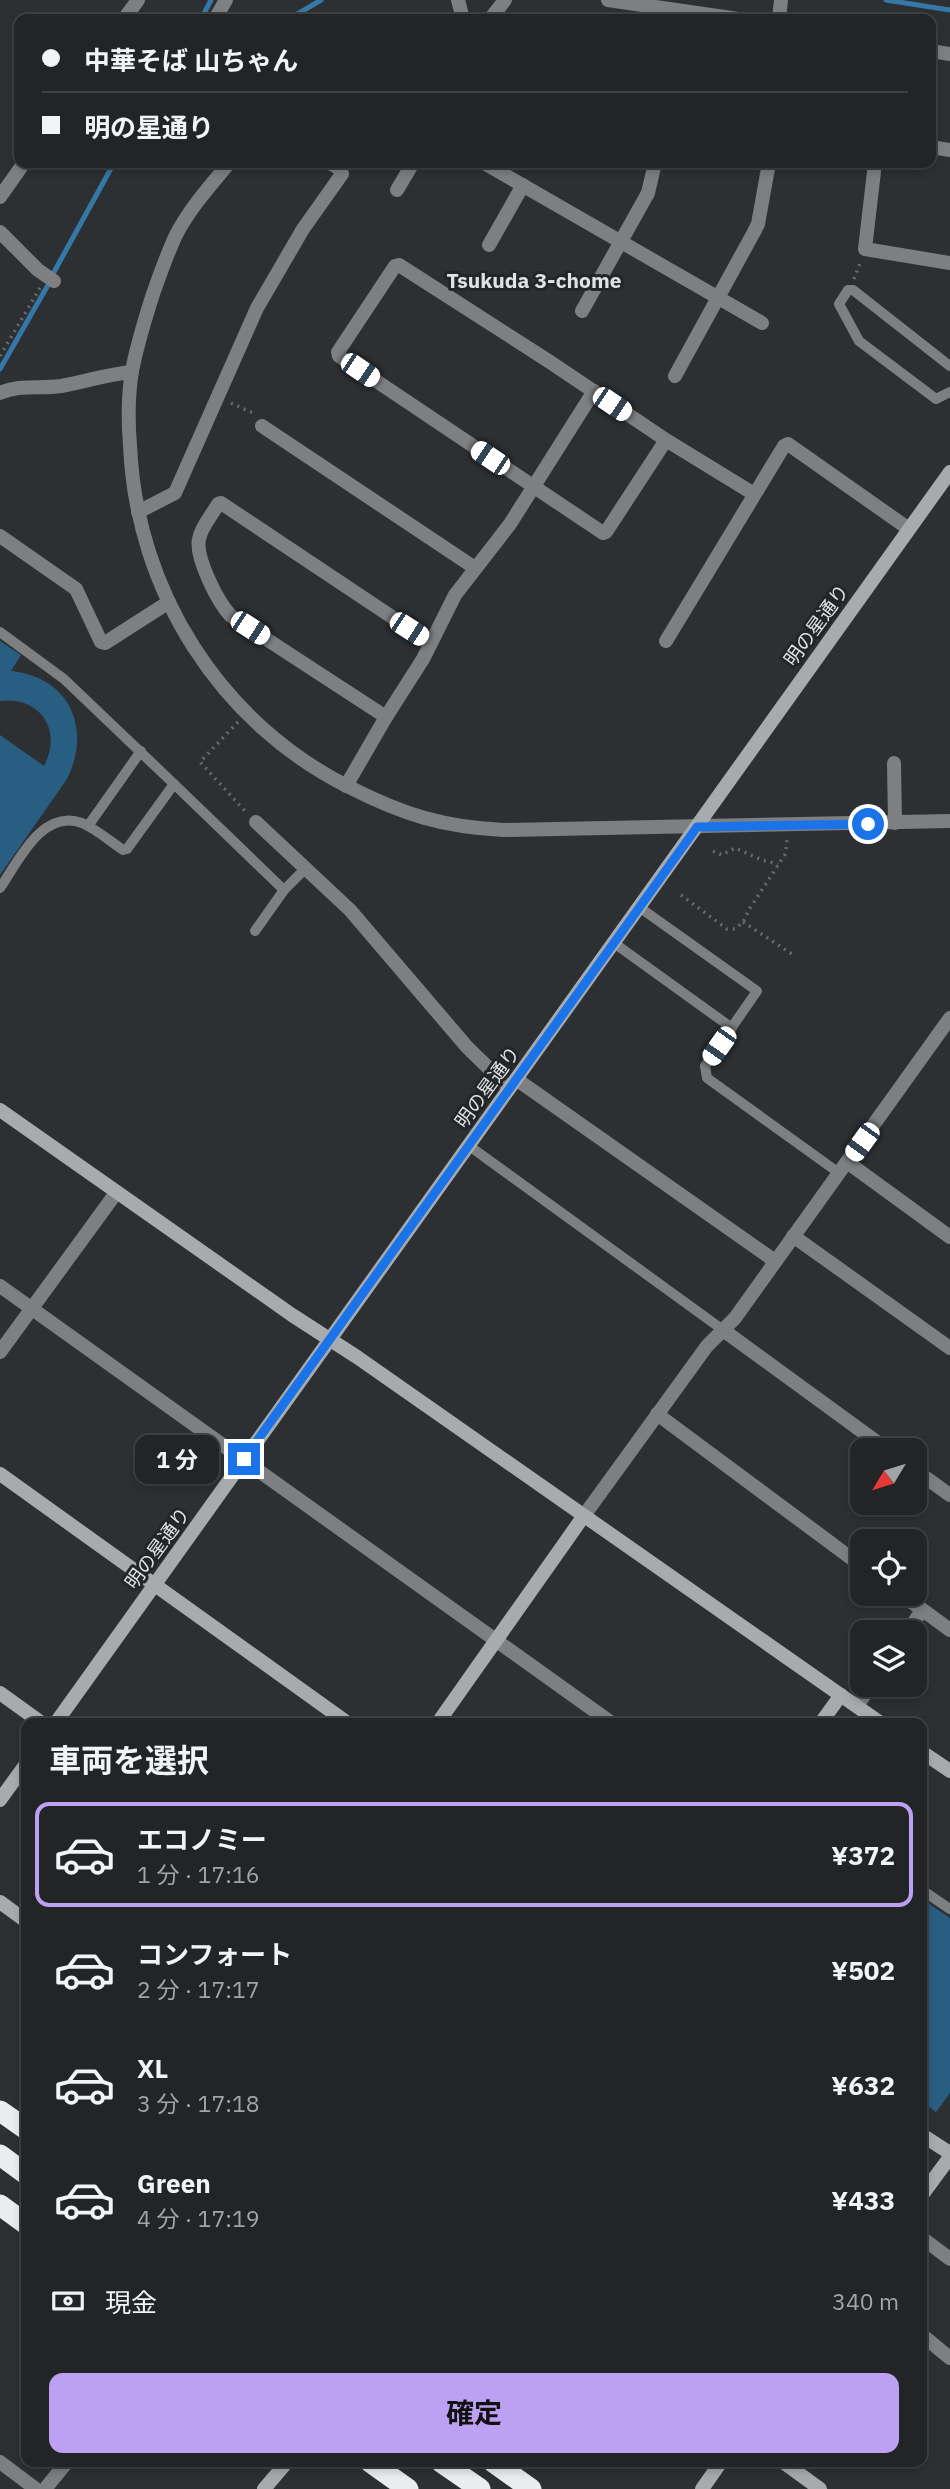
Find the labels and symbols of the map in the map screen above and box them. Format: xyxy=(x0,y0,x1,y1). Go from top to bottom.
district label: Tsukuda 3-chome xyxy=(446,266,622,294)
car xyxy=(337,350,384,390)
car xyxy=(589,384,636,424)
car xyxy=(467,438,514,478)
street label: 明の星通り xyxy=(778,580,854,670)
car xyxy=(227,608,274,648)
car xyxy=(386,609,433,649)
route start xyxy=(852,808,884,840)
car xyxy=(699,1023,740,1069)
street label: 明の星通り xyxy=(449,1042,525,1132)
car xyxy=(842,1119,883,1165)
callout: 1 分 xyxy=(135,1434,219,1484)
north arrow xyxy=(850,1438,928,1516)
route end xyxy=(228,1443,260,1475)
street label: 明の星通り xyxy=(119,1503,195,1593)

